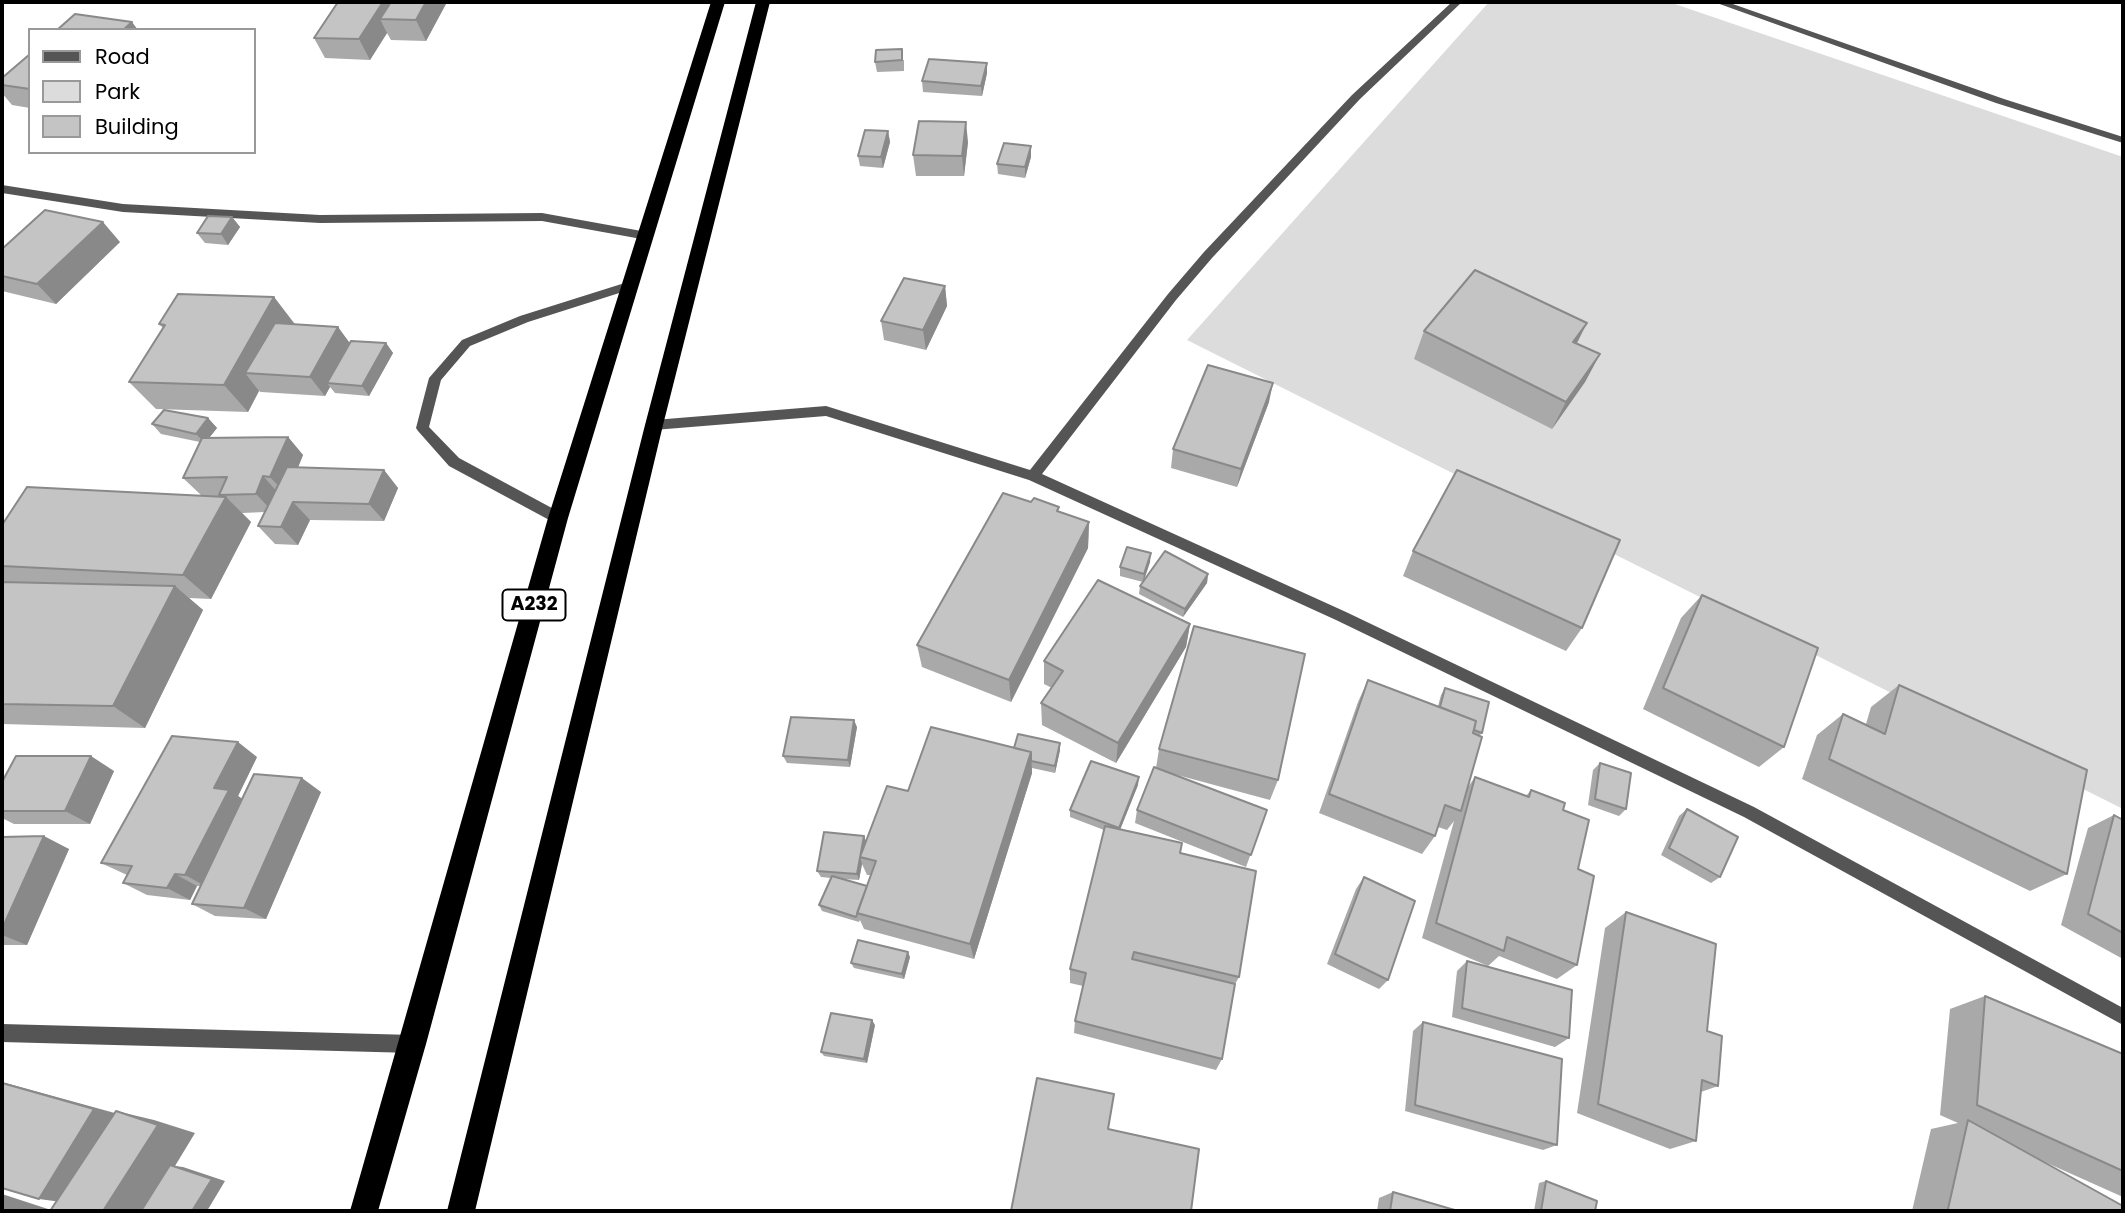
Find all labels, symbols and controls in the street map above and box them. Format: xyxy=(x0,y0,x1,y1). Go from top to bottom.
legend xyxy=(28,28,256,154)
text: Road xyxy=(95,42,150,71)
text: Park xyxy=(95,77,140,106)
text: Building xyxy=(95,112,179,141)
road number: A232 xyxy=(503,590,566,620)

